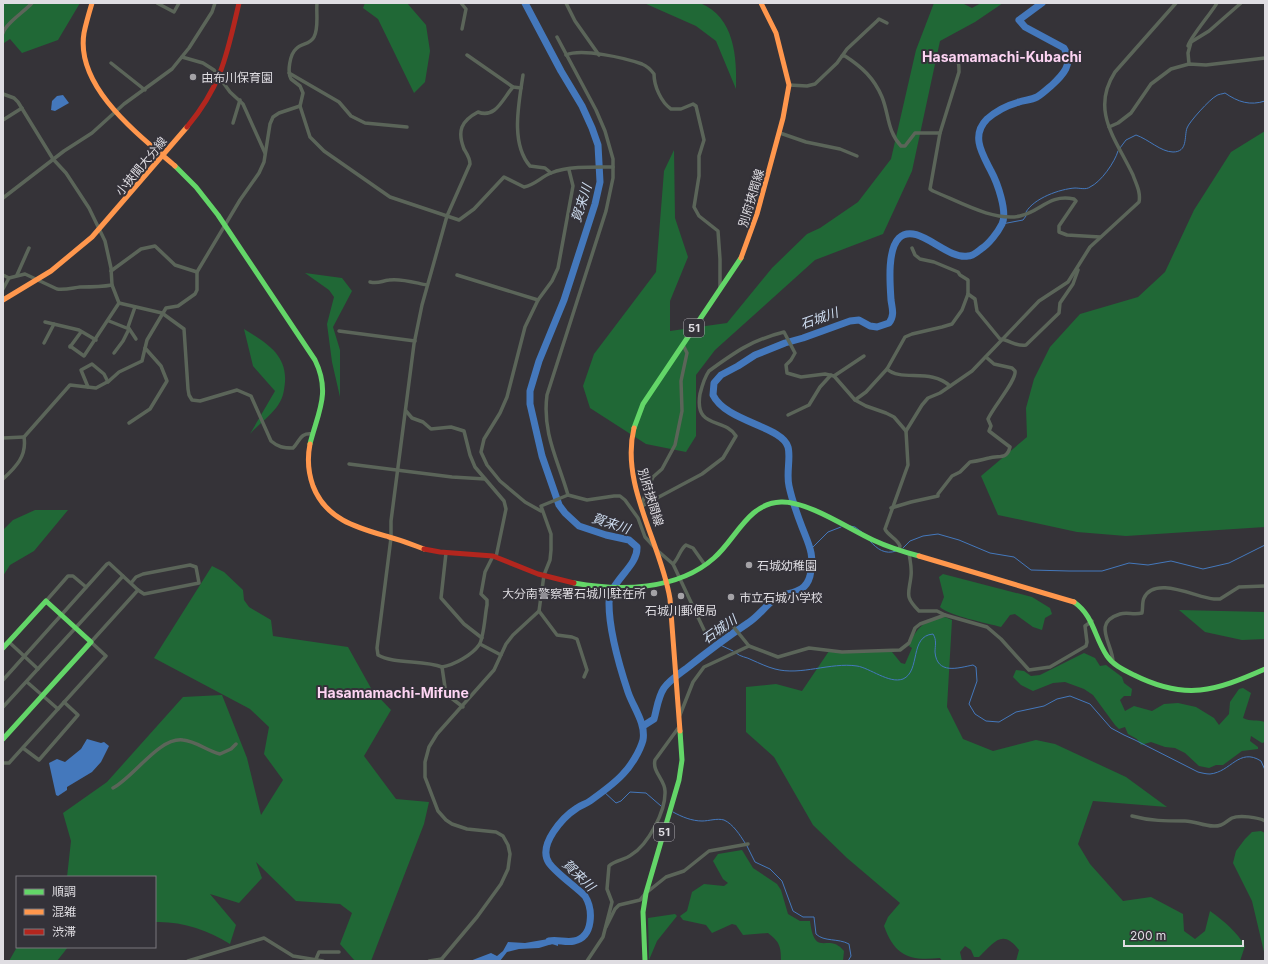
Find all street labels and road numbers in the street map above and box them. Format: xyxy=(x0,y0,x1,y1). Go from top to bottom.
street label: 小挾間大分線 xyxy=(112,134,170,198)
street label: 別府挾間線 xyxy=(735,167,767,229)
road number: 51 xyxy=(684,319,704,337)
street label: 別府挾間線 xyxy=(635,466,667,528)
road number: 51 xyxy=(654,823,674,841)

